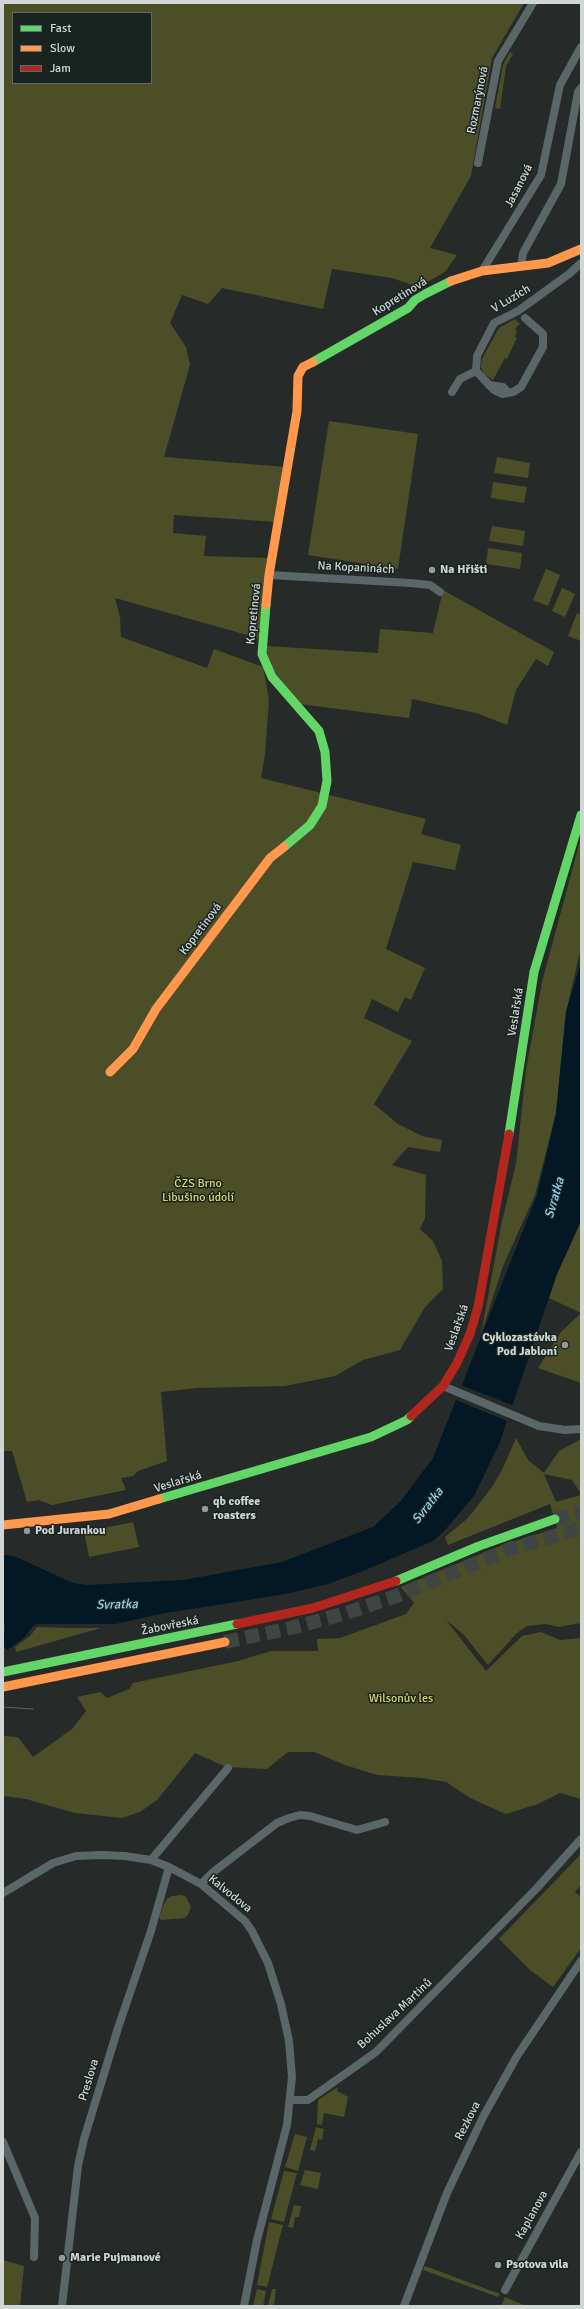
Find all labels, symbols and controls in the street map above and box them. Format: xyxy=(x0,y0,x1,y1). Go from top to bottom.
legend xyxy=(12,12,152,84)
text: Fast xyxy=(50,21,71,36)
text: Slow xyxy=(50,41,75,56)
text: Jam xyxy=(50,61,71,76)
street label: Rozmarýnová xyxy=(464,65,492,135)
street label: Jasanová xyxy=(502,162,536,210)
street label: Kopretinová xyxy=(370,275,430,319)
street label: V Luzích xyxy=(489,282,533,316)
street label: Na Kopaninách xyxy=(317,559,395,577)
place label: Na Hřišti xyxy=(440,563,487,577)
marker: Na Hřišti xyxy=(427,565,437,575)
street label: Kopretinová xyxy=(244,583,264,645)
street label: Kopretinová xyxy=(177,900,225,958)
street label: Veslařská xyxy=(505,987,527,1037)
water label: Svratka xyxy=(542,1176,568,1220)
park label: ČZS Brno Libušino údolí xyxy=(162,1177,234,1205)
street label: Veslařská xyxy=(442,1303,472,1353)
place label: Cyklozastávka Pod Jabloní xyxy=(482,1331,557,1359)
marker: Cyklozastávka Pod Jabloní xyxy=(560,1340,570,1350)
street label: Veslařská xyxy=(152,1468,204,1496)
water label: Svratka xyxy=(409,1485,447,1527)
place label: qb coffee roasters xyxy=(213,1495,260,1523)
marker: qb coffee roasters xyxy=(200,1504,210,1514)
place label: Pod Jurankou xyxy=(35,1524,106,1538)
marker: Pod Jurankou xyxy=(22,1526,32,1536)
water label: Svratka xyxy=(96,1597,138,1613)
street label: Žabovřeská xyxy=(140,1613,200,1639)
park label: Wilsonův les xyxy=(369,1692,433,1706)
street label: Kalvodova xyxy=(205,1872,255,1916)
street label: Bohuslava Martinů xyxy=(355,1976,435,2052)
street label: Preslova xyxy=(76,2057,102,2103)
street label: Rezkova xyxy=(452,2099,484,2143)
street label: Kaplanova xyxy=(513,2188,551,2242)
place label: Marie Pujmanové xyxy=(70,2251,161,2265)
marker: Marie Pujmanové xyxy=(57,2253,67,2263)
place label: Psotova vila xyxy=(506,2258,569,2272)
marker: Psotova vila xyxy=(493,2260,503,2270)

